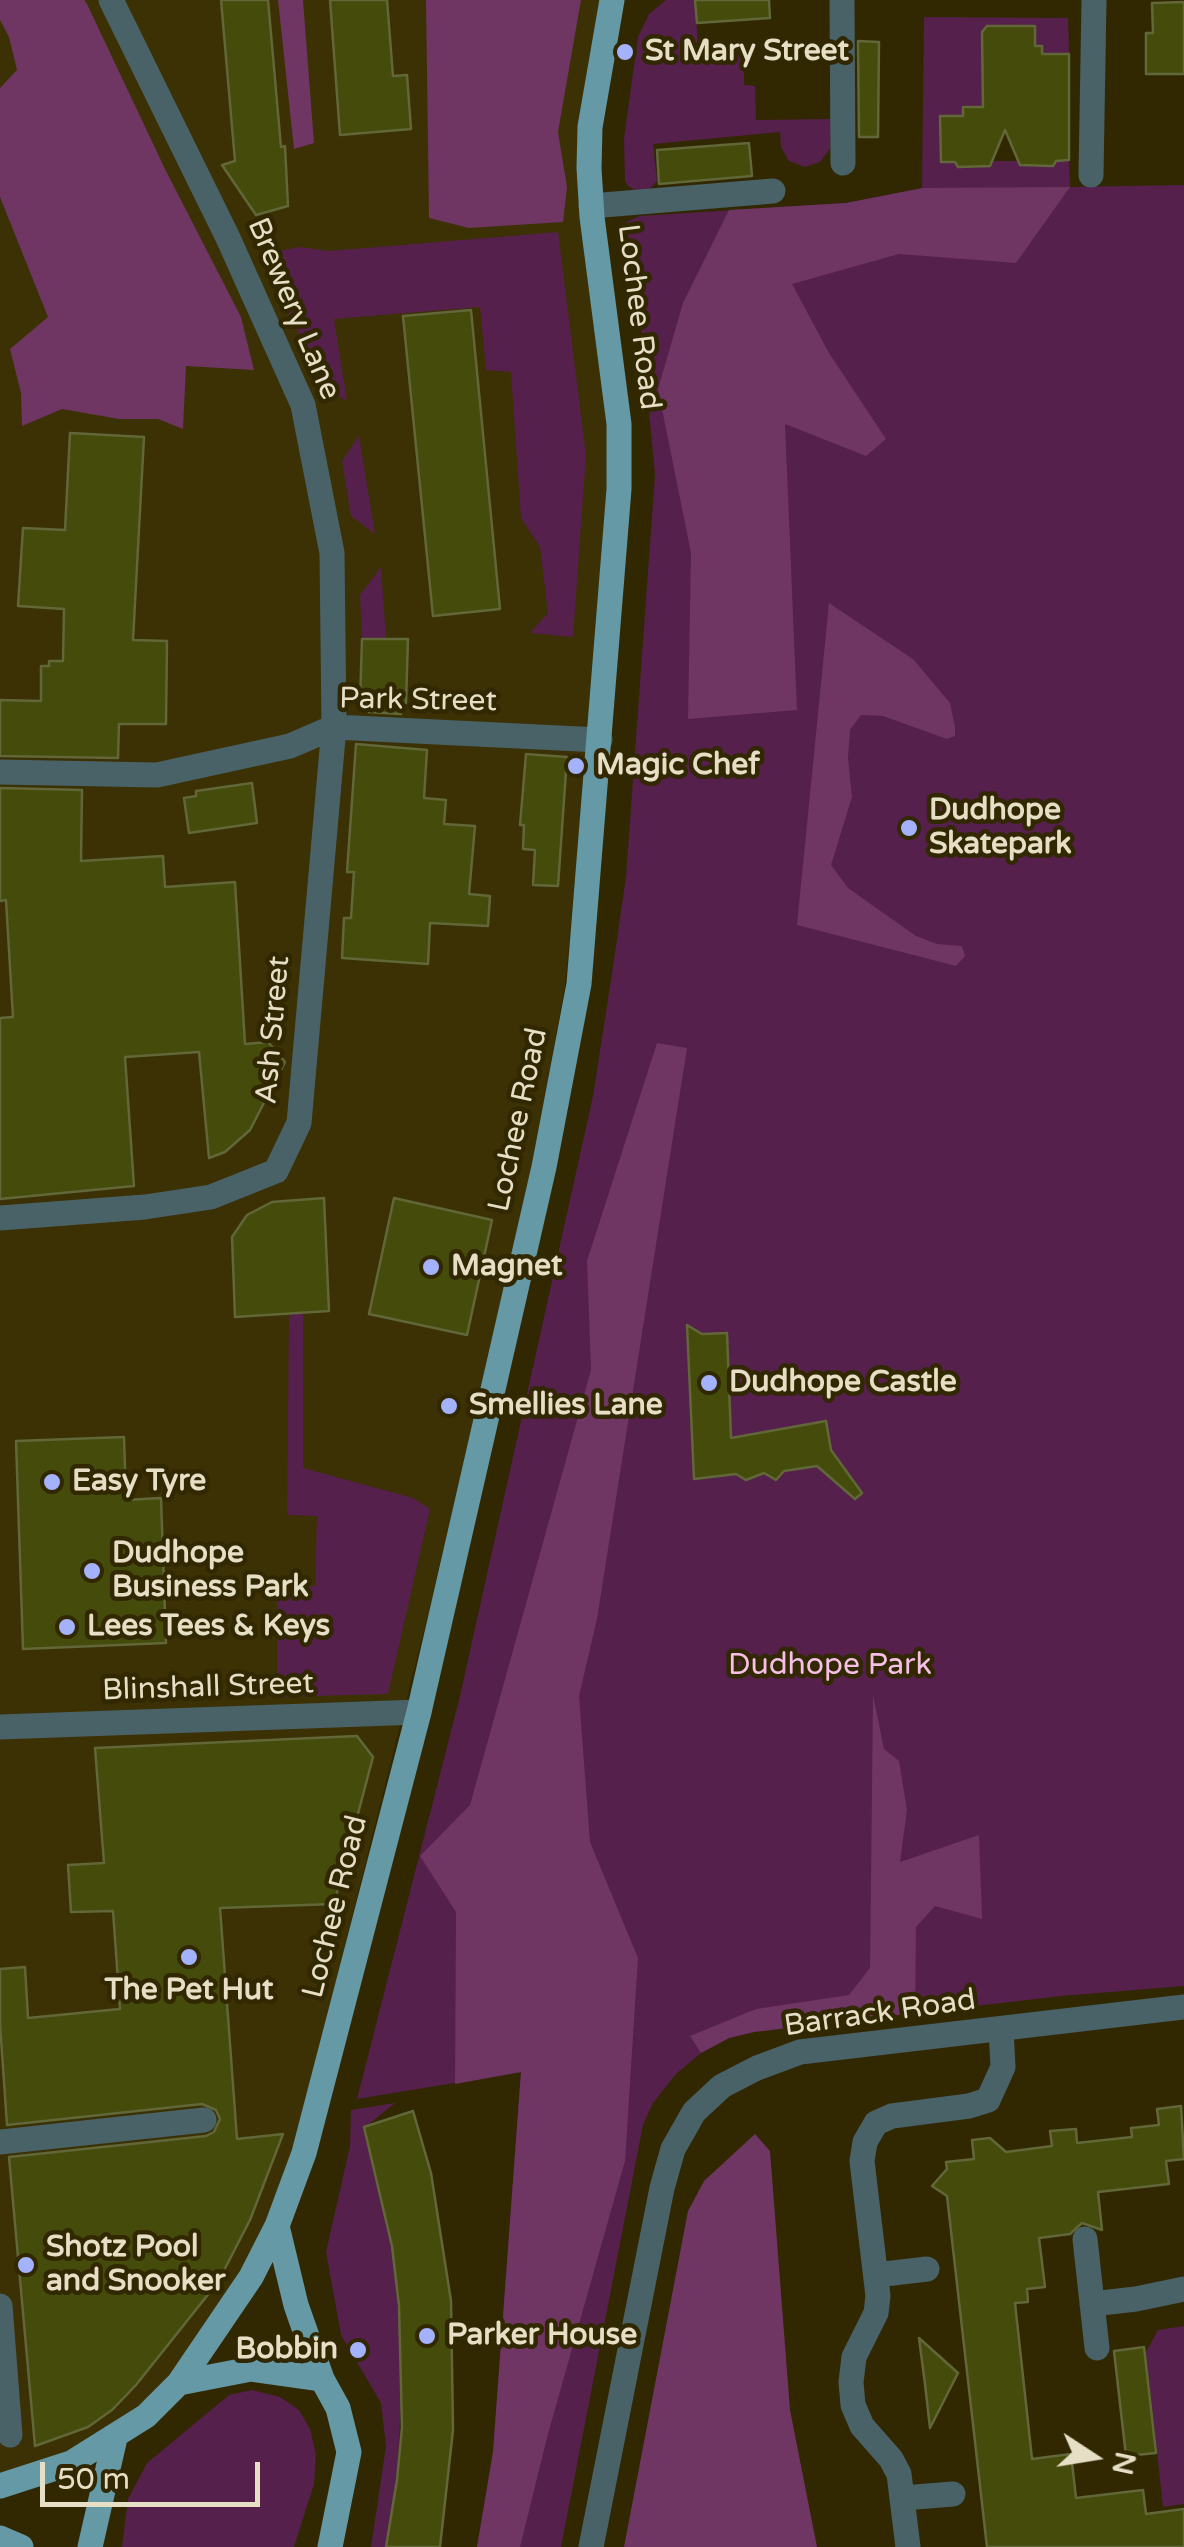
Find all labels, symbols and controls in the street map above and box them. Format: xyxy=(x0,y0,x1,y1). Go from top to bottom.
place label: St Mary Street xyxy=(645,34,849,70)
marker: St Mary Street xyxy=(614,41,636,63)
street label: Brewery Lane xyxy=(239,213,347,405)
street label: Lochee Road xyxy=(609,222,667,412)
street label: Park Street xyxy=(339,682,497,720)
place label: Magic Chef xyxy=(596,748,760,784)
marker: Magic Chef xyxy=(565,755,587,777)
place label: Dudhope Skatepark xyxy=(929,793,1072,864)
marker: Dudhope Skatepark xyxy=(898,817,920,839)
street label: Ash Street xyxy=(250,954,298,1106)
street label: Lochee Road xyxy=(482,1025,556,1215)
place label: Magnet xyxy=(451,1249,562,1285)
marker: Magnet xyxy=(420,1256,442,1278)
place label: Dudhope Castle xyxy=(729,1365,957,1401)
marker: Dudhope Castle xyxy=(698,1372,720,1394)
place label: Smellies Lane xyxy=(469,1388,663,1424)
marker: Smellies Lane xyxy=(438,1395,460,1417)
place label: Easy Tyre xyxy=(72,1464,206,1500)
marker: Easy Tyre xyxy=(41,1471,63,1493)
place label: Dudhope Business Park xyxy=(112,1536,309,1606)
marker: Dudhope Business Park xyxy=(81,1560,103,1582)
place label: Lees Tees & Keys xyxy=(87,1609,330,1645)
marker: Lees Tees & Keys xyxy=(56,1616,78,1638)
park label: Dudhope Park xyxy=(728,1648,932,1684)
street label: Blinshall Street xyxy=(102,1666,314,1710)
street label: Lochee Road xyxy=(296,1812,376,2002)
marker: The Pet Hut xyxy=(178,1946,200,1968)
place label: The Pet Hut xyxy=(104,1973,274,2009)
street label: Barrack Road xyxy=(782,1983,978,2045)
place label: Shotz Pool and Snooker xyxy=(46,2230,225,2300)
marker: Shotz Pool and Snooker xyxy=(15,2254,37,2276)
place label: Parker House xyxy=(447,2318,637,2354)
marker: Parker House xyxy=(416,2325,438,2347)
place label: Bobbin xyxy=(236,2332,338,2368)
marker: Bobbin xyxy=(347,2339,369,2361)
north arrow xyxy=(1044,2407,1144,2507)
scale bar xyxy=(45,2442,265,2504)
text: N xyxy=(1104,2449,1142,2478)
text: 50 m xyxy=(57,2461,130,2498)

